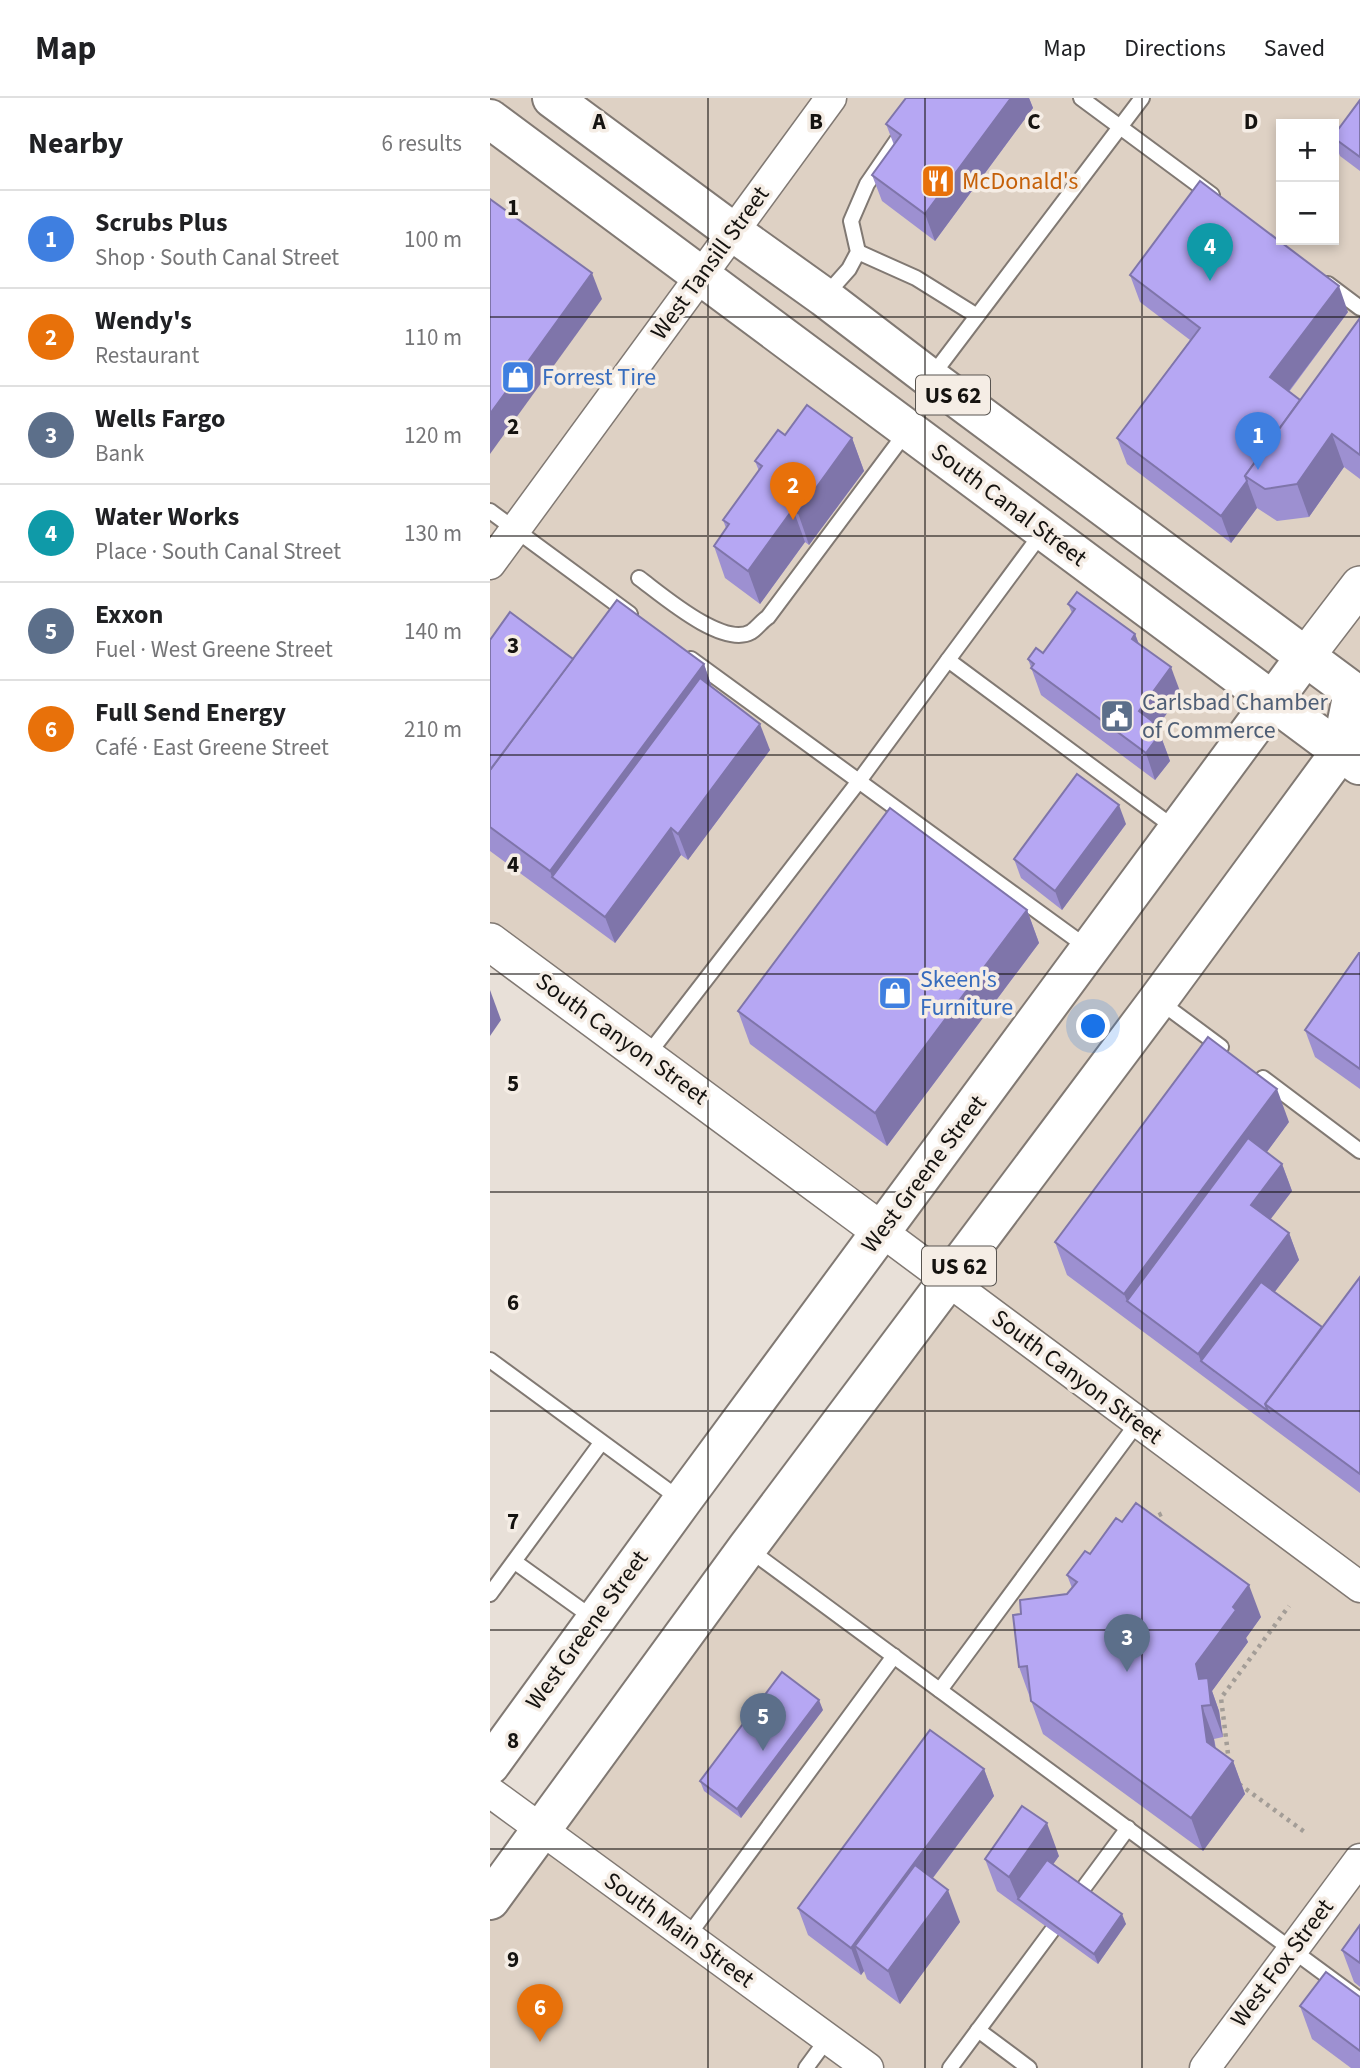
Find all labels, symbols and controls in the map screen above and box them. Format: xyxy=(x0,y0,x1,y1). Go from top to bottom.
text: Map xyxy=(35,25,96,72)
text: Map xyxy=(1043,31,1086,66)
text: Directions xyxy=(1124,31,1226,66)
text: Saved xyxy=(1264,31,1325,66)
text: A xyxy=(591,105,606,138)
text: B xyxy=(809,105,823,138)
text: C xyxy=(1027,105,1041,138)
text: D xyxy=(1244,105,1258,138)
map controls xyxy=(1276,119,1339,245)
button: + xyxy=(1276,119,1339,182)
text: Nearby xyxy=(28,122,123,165)
text: 6 results xyxy=(382,127,462,160)
restaurant icon: McDonald's xyxy=(919,162,957,200)
place label: McDonald's xyxy=(962,164,1078,199)
street label: West Tansill Street xyxy=(642,179,778,347)
button: − xyxy=(1276,182,1339,245)
text: 1 xyxy=(507,191,519,224)
text: Scrubs Plus xyxy=(95,204,227,241)
text: 1 xyxy=(45,223,57,256)
text: 100 m xyxy=(404,223,462,256)
pin: 4 xyxy=(1187,223,1233,281)
text: Shop · South Canal Street xyxy=(95,241,339,274)
text: Wendy's xyxy=(95,302,192,339)
text: 2 xyxy=(45,321,57,354)
text: 110 m xyxy=(404,321,462,354)
text: Restaurant xyxy=(95,339,199,372)
shop icon: Forrest Tire xyxy=(499,358,537,396)
place label: Forrest Tire xyxy=(542,360,656,395)
road number: US 62 xyxy=(916,376,990,414)
text: Wells Fargo xyxy=(95,400,225,437)
text: 2 xyxy=(507,410,519,443)
pin: 1 xyxy=(1235,412,1281,470)
text: 3 xyxy=(45,419,57,452)
text: 120 m xyxy=(404,419,462,452)
street label: South Canal Street xyxy=(924,435,1094,575)
text: Bank xyxy=(95,437,144,470)
pin: 2 xyxy=(770,462,816,520)
text: Water Works xyxy=(95,498,239,535)
text: 4 xyxy=(45,517,57,550)
text: 130 m xyxy=(404,517,462,550)
text: Place · South Canal Street xyxy=(95,535,341,568)
text: Exxon xyxy=(95,596,163,633)
text: 5 xyxy=(45,615,57,648)
text: 140 m xyxy=(404,615,462,648)
text: 3 xyxy=(507,629,519,662)
text: Fuel · West Greene Street xyxy=(95,633,333,666)
place label: Carlsbad Chamber of Commerce xyxy=(1142,685,1328,748)
text: Full Send Energy xyxy=(95,694,286,731)
public building icon: Carlsbad Chamber of Commerce xyxy=(1098,697,1136,735)
text: 6 xyxy=(45,713,57,746)
text: 210 m xyxy=(404,713,462,746)
text: Café · East Greene Street xyxy=(95,731,329,764)
text: 4 xyxy=(507,848,519,881)
place label: Skeen's Furniture xyxy=(920,962,1013,1025)
street label: South Canyon Street xyxy=(528,964,716,1114)
shop icon: Skeen's Furniture xyxy=(876,974,914,1012)
your location xyxy=(1076,1009,1110,1043)
text: 5 xyxy=(507,1067,519,1100)
street label: West Greene Street xyxy=(853,1088,995,1260)
road number: US 62 xyxy=(922,1246,996,1286)
text: 6 xyxy=(507,1286,519,1319)
street label: South Canyon Street xyxy=(984,1301,1170,1453)
text: 7 xyxy=(507,1505,519,1538)
street label: West Greene Street xyxy=(517,1543,657,1717)
pin: 3 xyxy=(1104,1614,1150,1672)
pin: 5 xyxy=(740,1693,786,1751)
text: 8 xyxy=(507,1724,519,1757)
street label: South Main Street xyxy=(597,1863,761,1997)
street label: West Fox Street xyxy=(1222,1891,1342,2035)
text: 9 xyxy=(507,1943,519,1976)
pin: 6 xyxy=(517,1984,563,2042)

